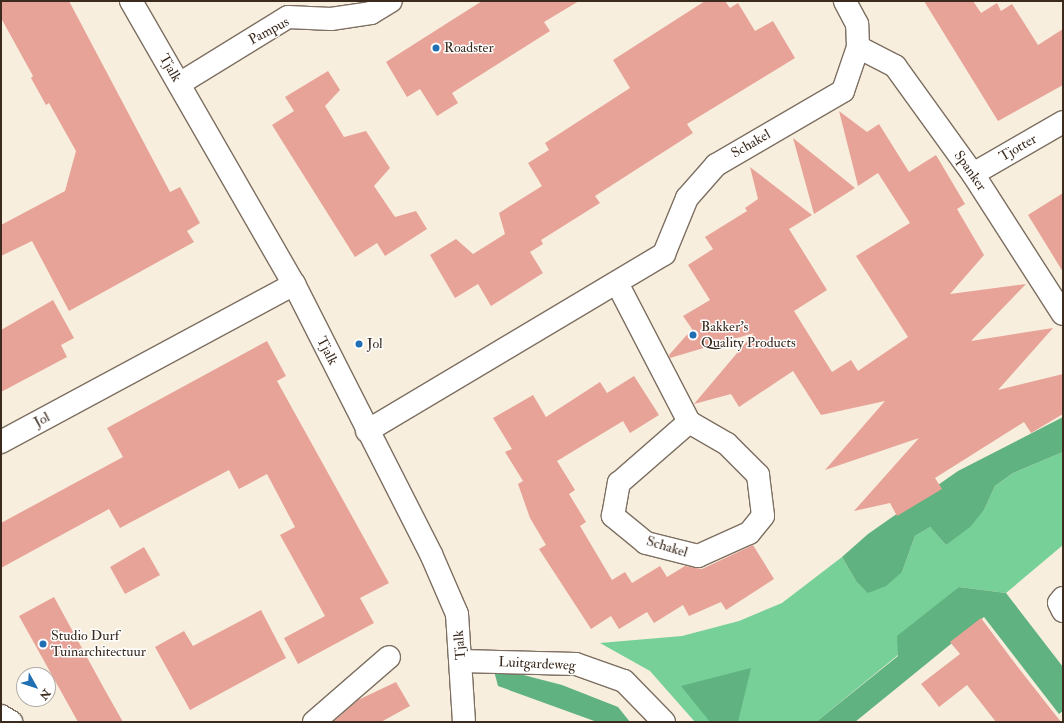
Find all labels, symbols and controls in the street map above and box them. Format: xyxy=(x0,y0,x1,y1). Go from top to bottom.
street label: Pampus xyxy=(246,13,292,49)
place label: Roadster xyxy=(444,40,494,56)
marker: Roadster xyxy=(431,43,441,53)
street label: Tjalk xyxy=(155,51,185,85)
street label: Schakel xyxy=(728,126,774,162)
street label: Tjotter xyxy=(996,131,1040,165)
street label: Spanker xyxy=(950,148,990,194)
place label: Bakker's Quality Products xyxy=(701,319,796,352)
marker: Bakker's Quality Products xyxy=(688,330,698,340)
street label: Tjalk xyxy=(313,334,341,368)
place label: Jol xyxy=(367,336,383,352)
marker: Jol xyxy=(354,339,364,349)
street label: Jol xyxy=(31,409,53,431)
street label: Schakel xyxy=(644,533,690,561)
place label: Studio Durf Tuinarchitectuur xyxy=(51,628,146,660)
street label: Tjalk xyxy=(450,630,470,660)
marker: Studio Durf Tuinarchitectuur xyxy=(38,639,48,649)
street label: Luitgardeweg xyxy=(498,654,576,674)
north arrow xyxy=(16,667,56,707)
text: N xyxy=(37,686,53,702)

